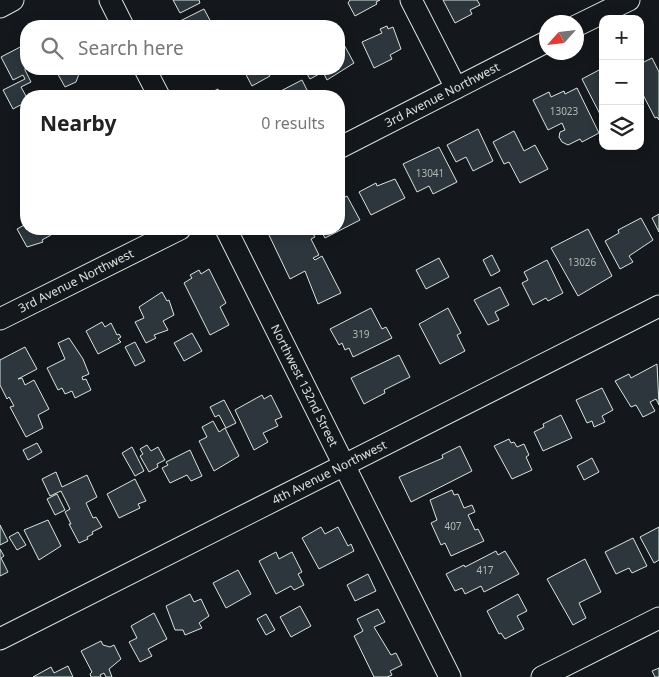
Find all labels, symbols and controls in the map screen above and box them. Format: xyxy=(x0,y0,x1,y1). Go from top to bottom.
north arrow xyxy=(539,15,584,60)
map controls xyxy=(599,15,644,150)
button: + xyxy=(599,15,644,60)
search box xyxy=(20,20,345,75)
icon: search xyxy=(38,34,66,62)
text: Search here xyxy=(78,35,184,61)
street label: 3rd Avenue Northwest xyxy=(382,58,503,131)
button: − xyxy=(599,60,644,105)
house number: 13023 xyxy=(550,104,579,118)
button: layers xyxy=(599,105,644,150)
text: Nearby xyxy=(40,109,116,137)
text: 0 results xyxy=(261,112,325,134)
house number: 13041 xyxy=(416,166,444,180)
street label: 3rd Avenue Northwest xyxy=(15,244,137,317)
house number: 13026 xyxy=(568,255,597,269)
street label: Northwest 132nd Street xyxy=(267,321,343,450)
house number: 319 xyxy=(352,327,370,341)
street label: 4th Avenue Northwest xyxy=(269,436,390,508)
house number: 407 xyxy=(444,519,462,533)
house number: 417 xyxy=(476,563,494,577)

